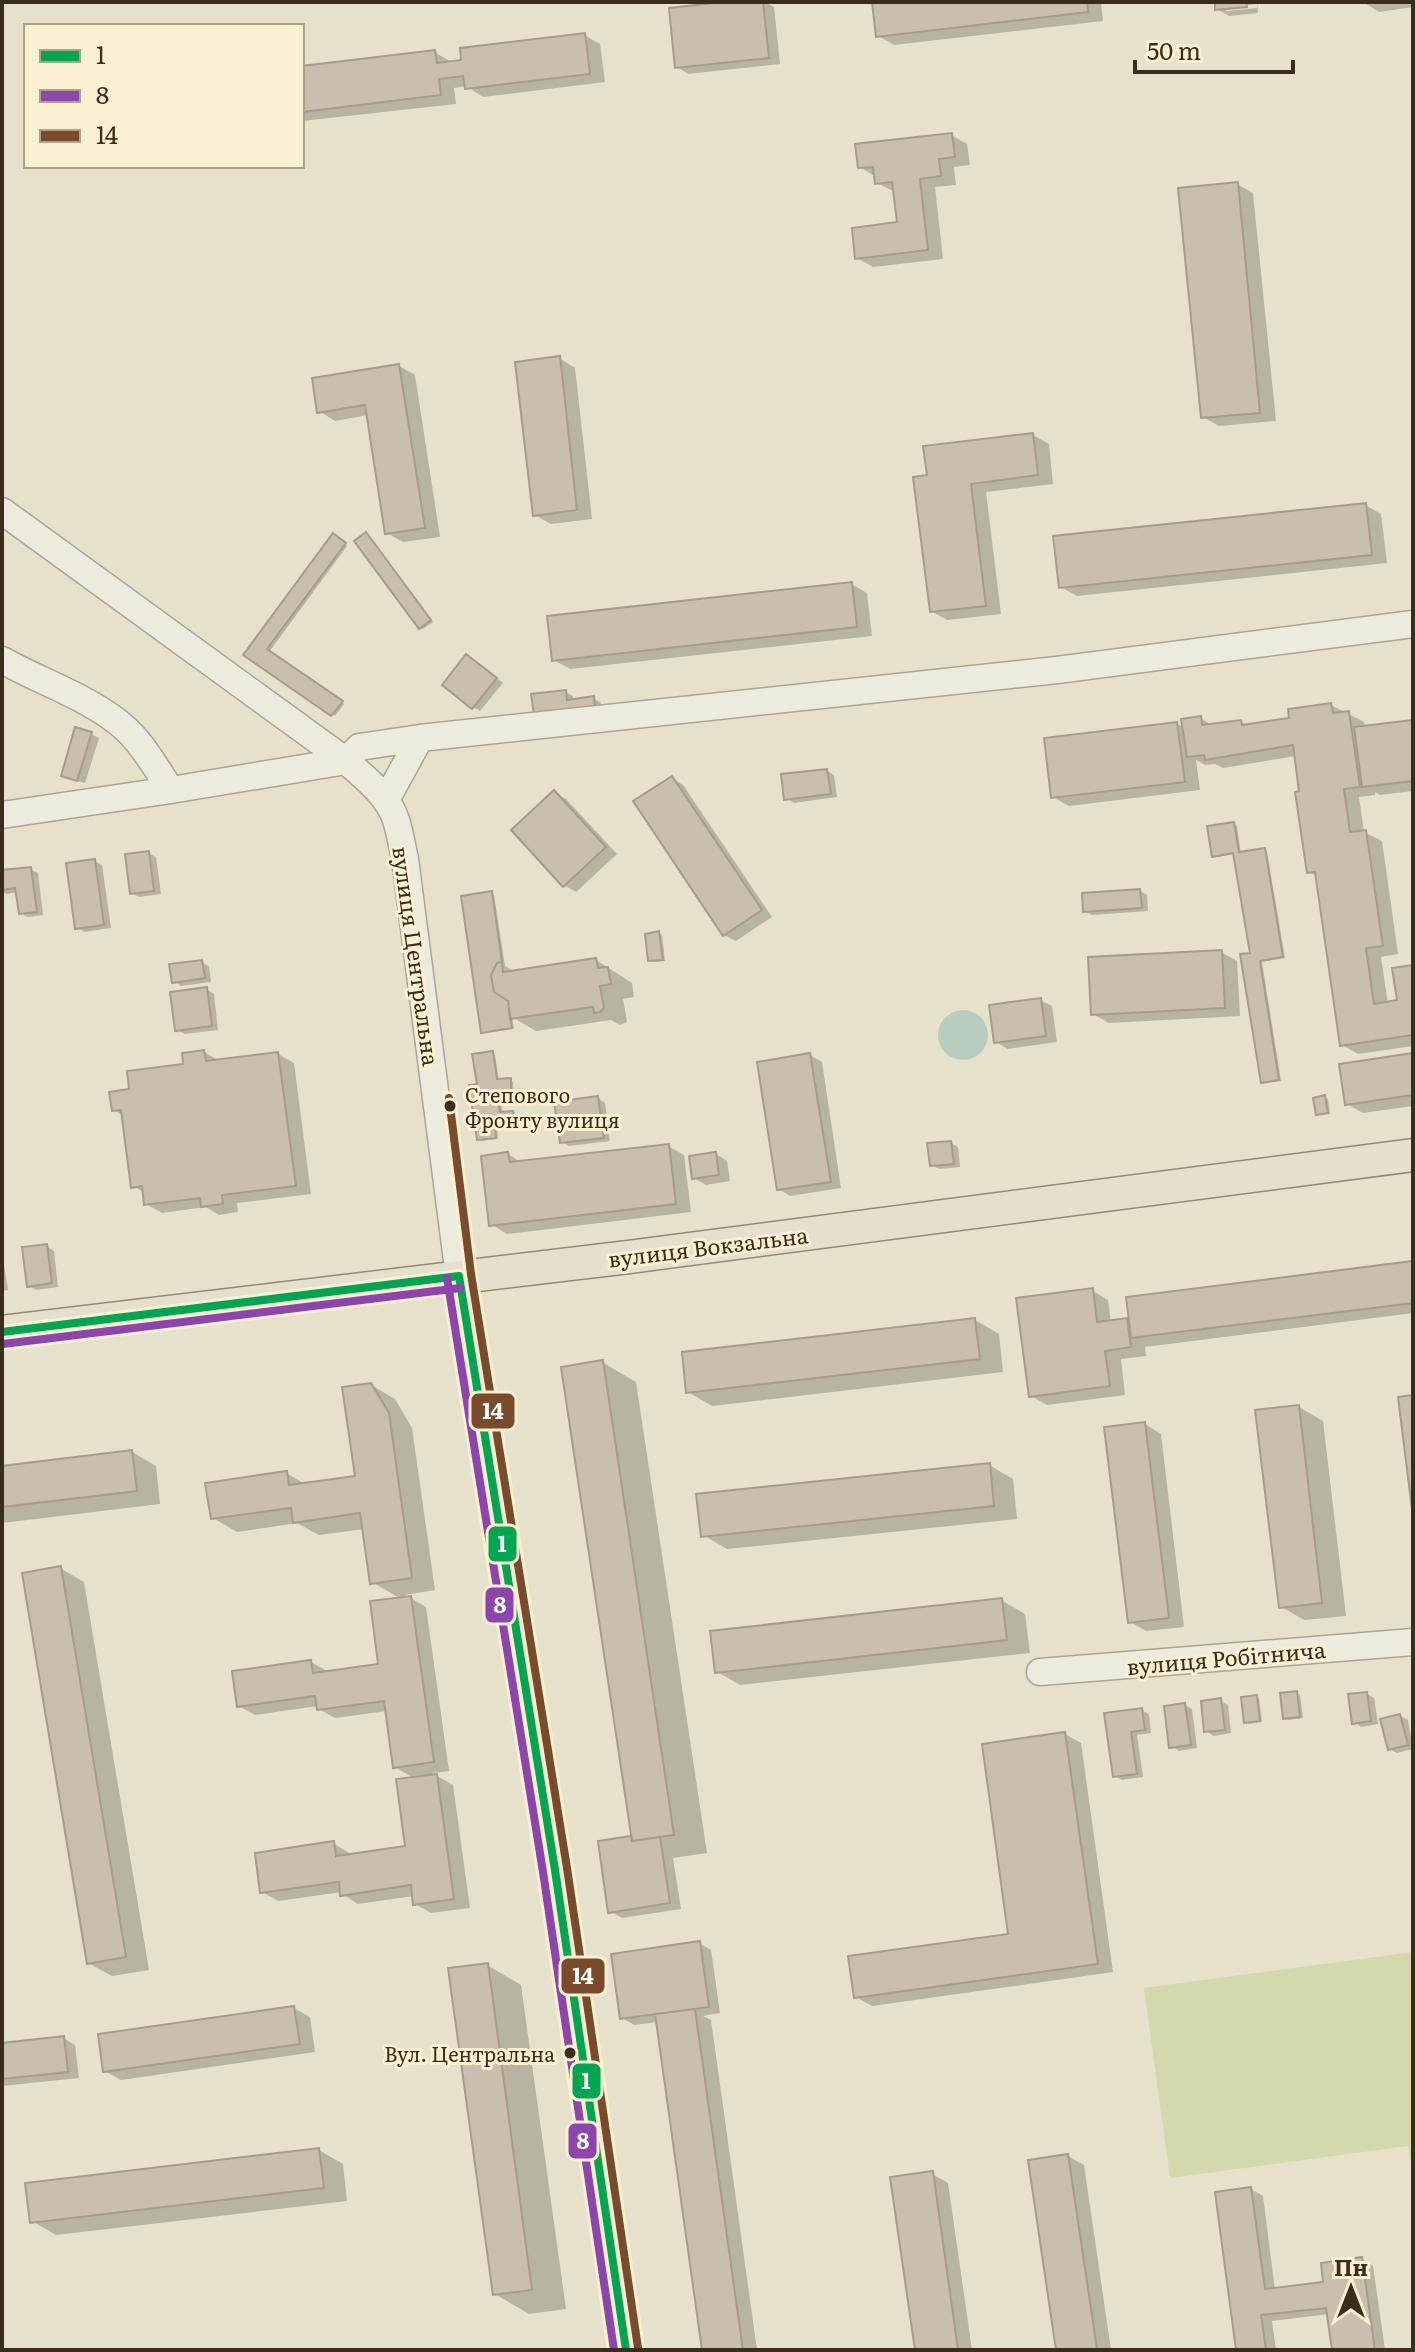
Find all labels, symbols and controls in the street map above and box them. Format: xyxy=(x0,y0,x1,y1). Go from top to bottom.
legend xyxy=(24,24,304,168)
scale bar xyxy=(1135,24,1293,74)
text: 50 m xyxy=(1147,32,1201,67)
text: 1 xyxy=(96,36,106,71)
text: 8 xyxy=(96,76,109,111)
text: 14 xyxy=(96,116,118,151)
street label: вулиця Центральна xyxy=(385,844,449,1068)
place label: Степового Фронту вулиця xyxy=(465,1079,620,1134)
marker: Степового Фронту вулиця xyxy=(442,1098,458,1114)
street label: вулиця Вокзальна xyxy=(606,1217,810,1275)
line badge: 14 xyxy=(470,1392,516,1430)
text: 14 xyxy=(482,1393,504,1426)
line badge: 1 xyxy=(487,1525,518,1563)
text: 1 xyxy=(497,1526,507,1559)
line badge: 8 xyxy=(484,1586,515,1624)
text: 8 xyxy=(494,1587,507,1620)
street label: вулиця Робітнича xyxy=(1125,1632,1327,1682)
line badge: 14 xyxy=(560,1957,606,1995)
text: 14 xyxy=(572,1958,594,1991)
place label: Вул. Центральна xyxy=(384,2038,555,2068)
marker: Вул. Центральна xyxy=(562,2045,578,2061)
line badge: 1 xyxy=(571,2062,602,2100)
text: 1 xyxy=(581,2063,591,2096)
line badge: 8 xyxy=(567,2122,598,2160)
text: 8 xyxy=(577,2123,590,2156)
north arrow xyxy=(1311,2248,1391,2328)
text: Пн xyxy=(1334,2250,1368,2283)

